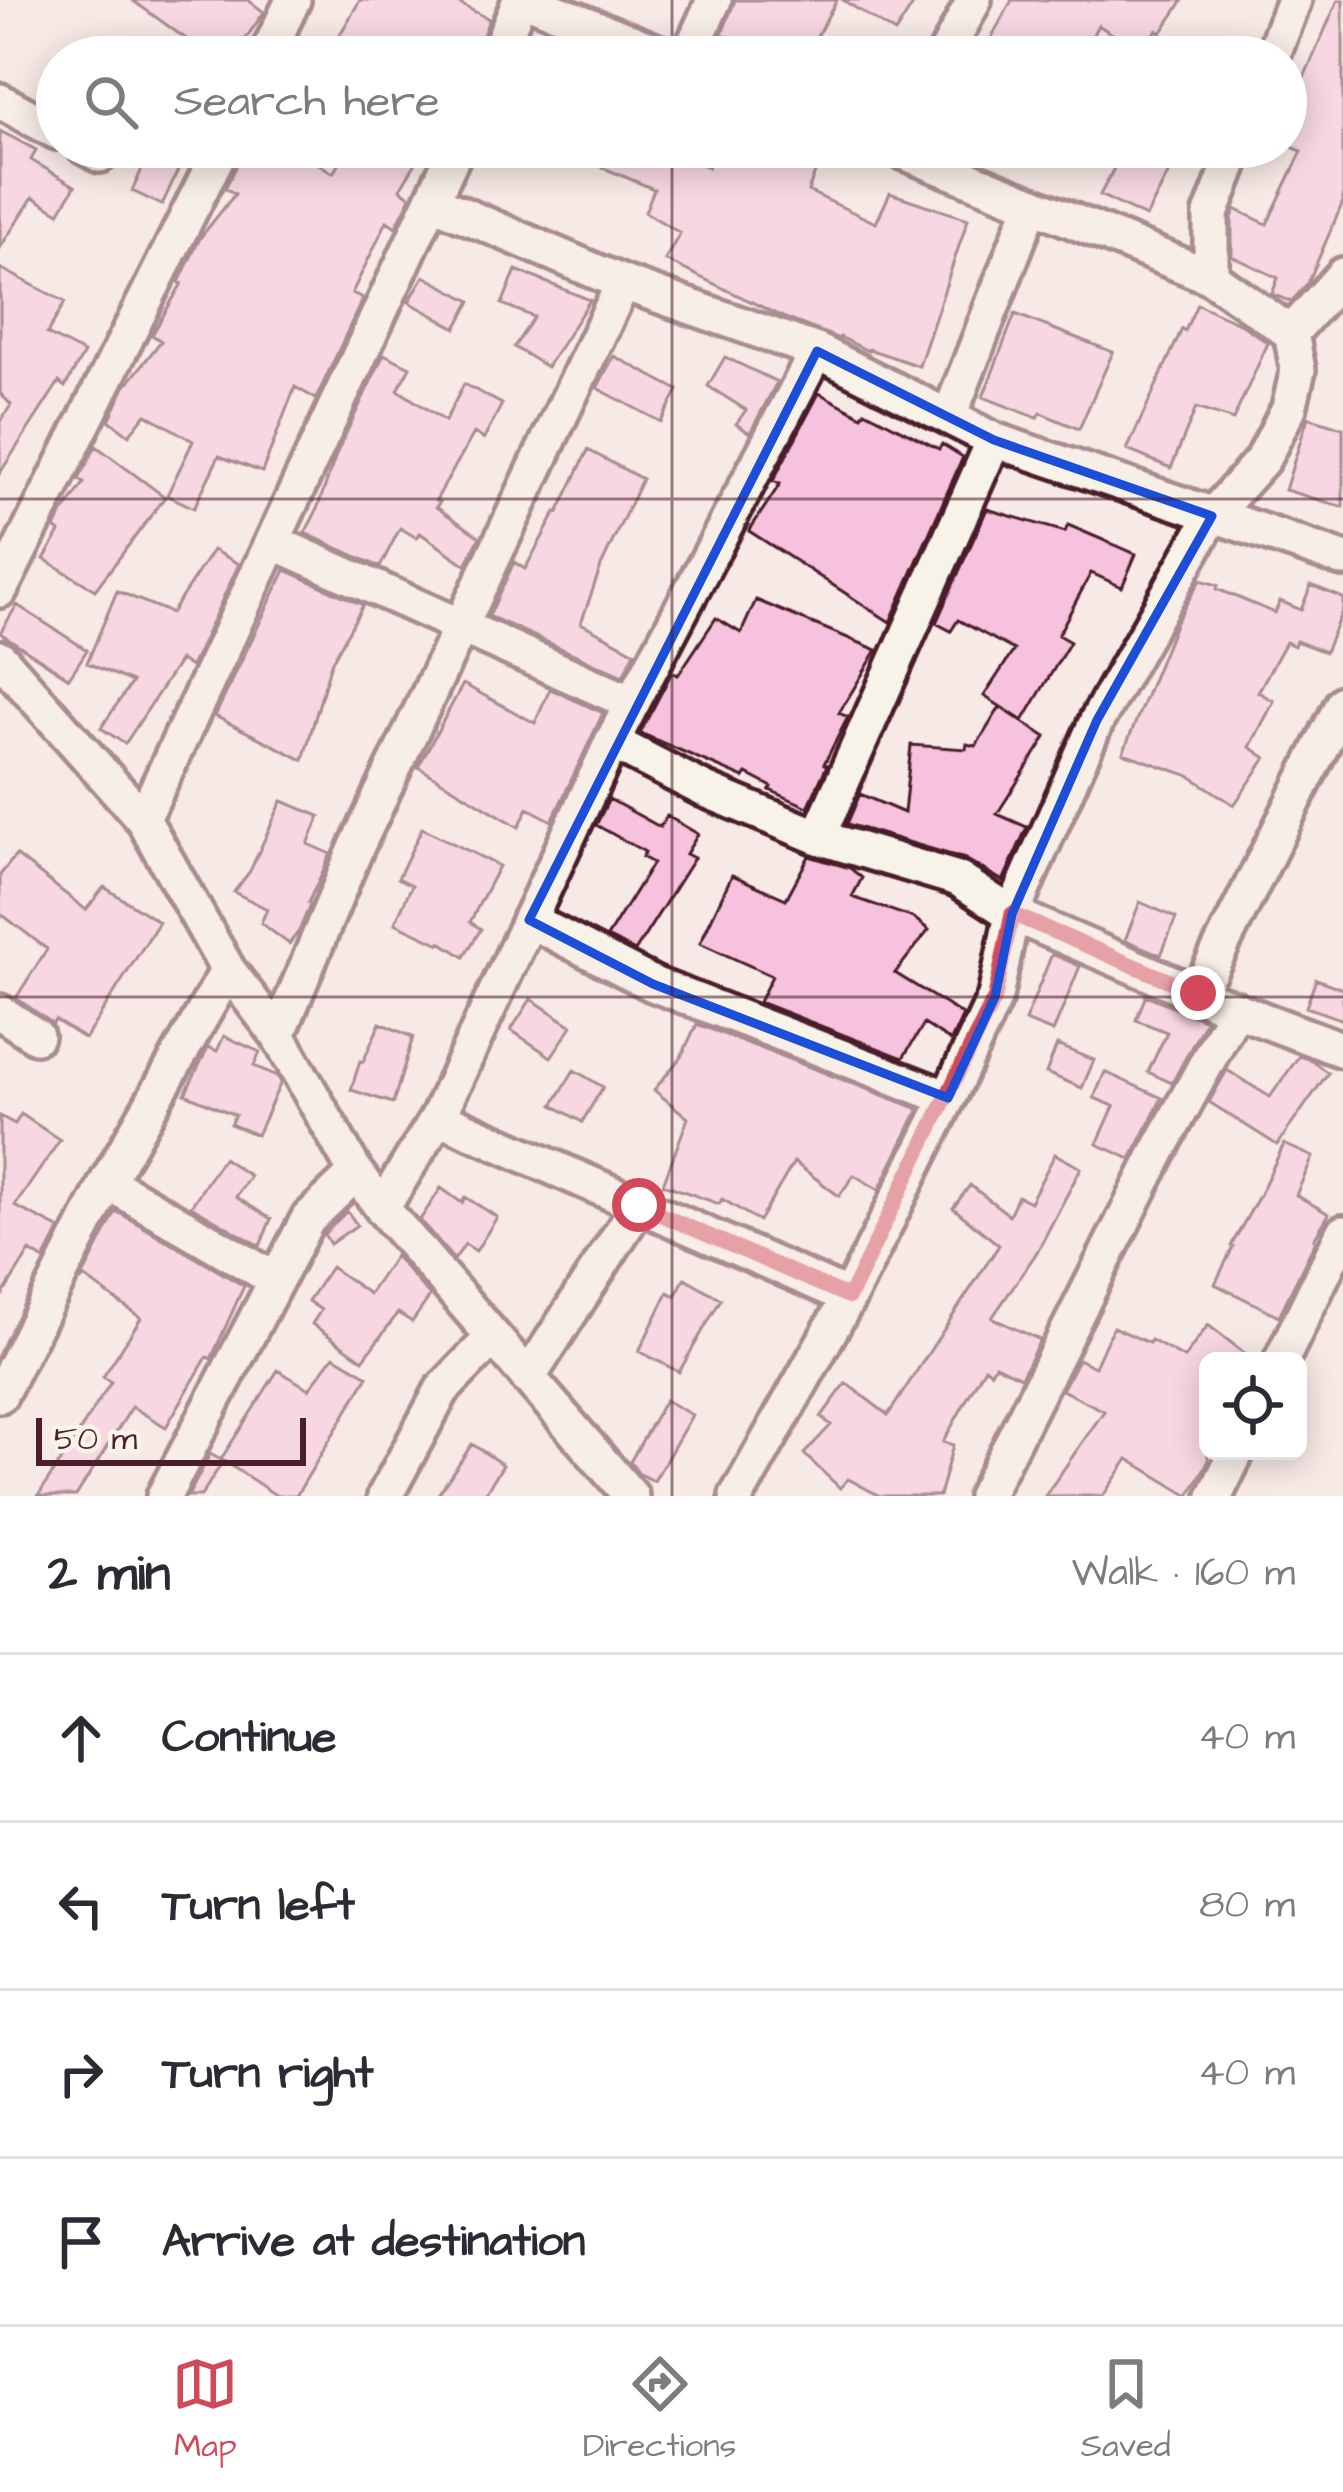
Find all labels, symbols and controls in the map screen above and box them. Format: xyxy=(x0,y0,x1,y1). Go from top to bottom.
search box xyxy=(36,36,1307,168)
icon: search xyxy=(78,69,144,135)
text: Search here xyxy=(174,71,440,133)
route end xyxy=(1171,966,1225,1020)
route start xyxy=(612,1178,666,1232)
map controls xyxy=(1199,1352,1307,1460)
button: locate xyxy=(1199,1352,1307,1460)
scale bar xyxy=(36,1412,306,1465)
text: 50 m xyxy=(54,1416,137,1462)
text: 2 min xyxy=(48,1539,171,1610)
text: Walk · 160 m xyxy=(1072,1547,1295,1601)
icon: ahead xyxy=(48,1705,114,1771)
text: Continue xyxy=(162,1707,336,1769)
text: 40 m xyxy=(1198,1711,1295,1765)
icon: left xyxy=(48,1873,114,1939)
text: Turn left xyxy=(162,1875,355,1937)
text: 80 m xyxy=(1199,1879,1295,1933)
icon: right xyxy=(48,2041,114,2107)
text: Turn right xyxy=(162,2043,374,2105)
text: 40 m xyxy=(1198,2047,1295,2101)
icon: arrive xyxy=(48,2209,114,2275)
text: Arrive at destination xyxy=(162,2211,585,2273)
tab: Map xyxy=(172,2351,238,2469)
tab: Directions xyxy=(583,2351,736,2469)
tab: Saved xyxy=(1081,2351,1171,2469)

